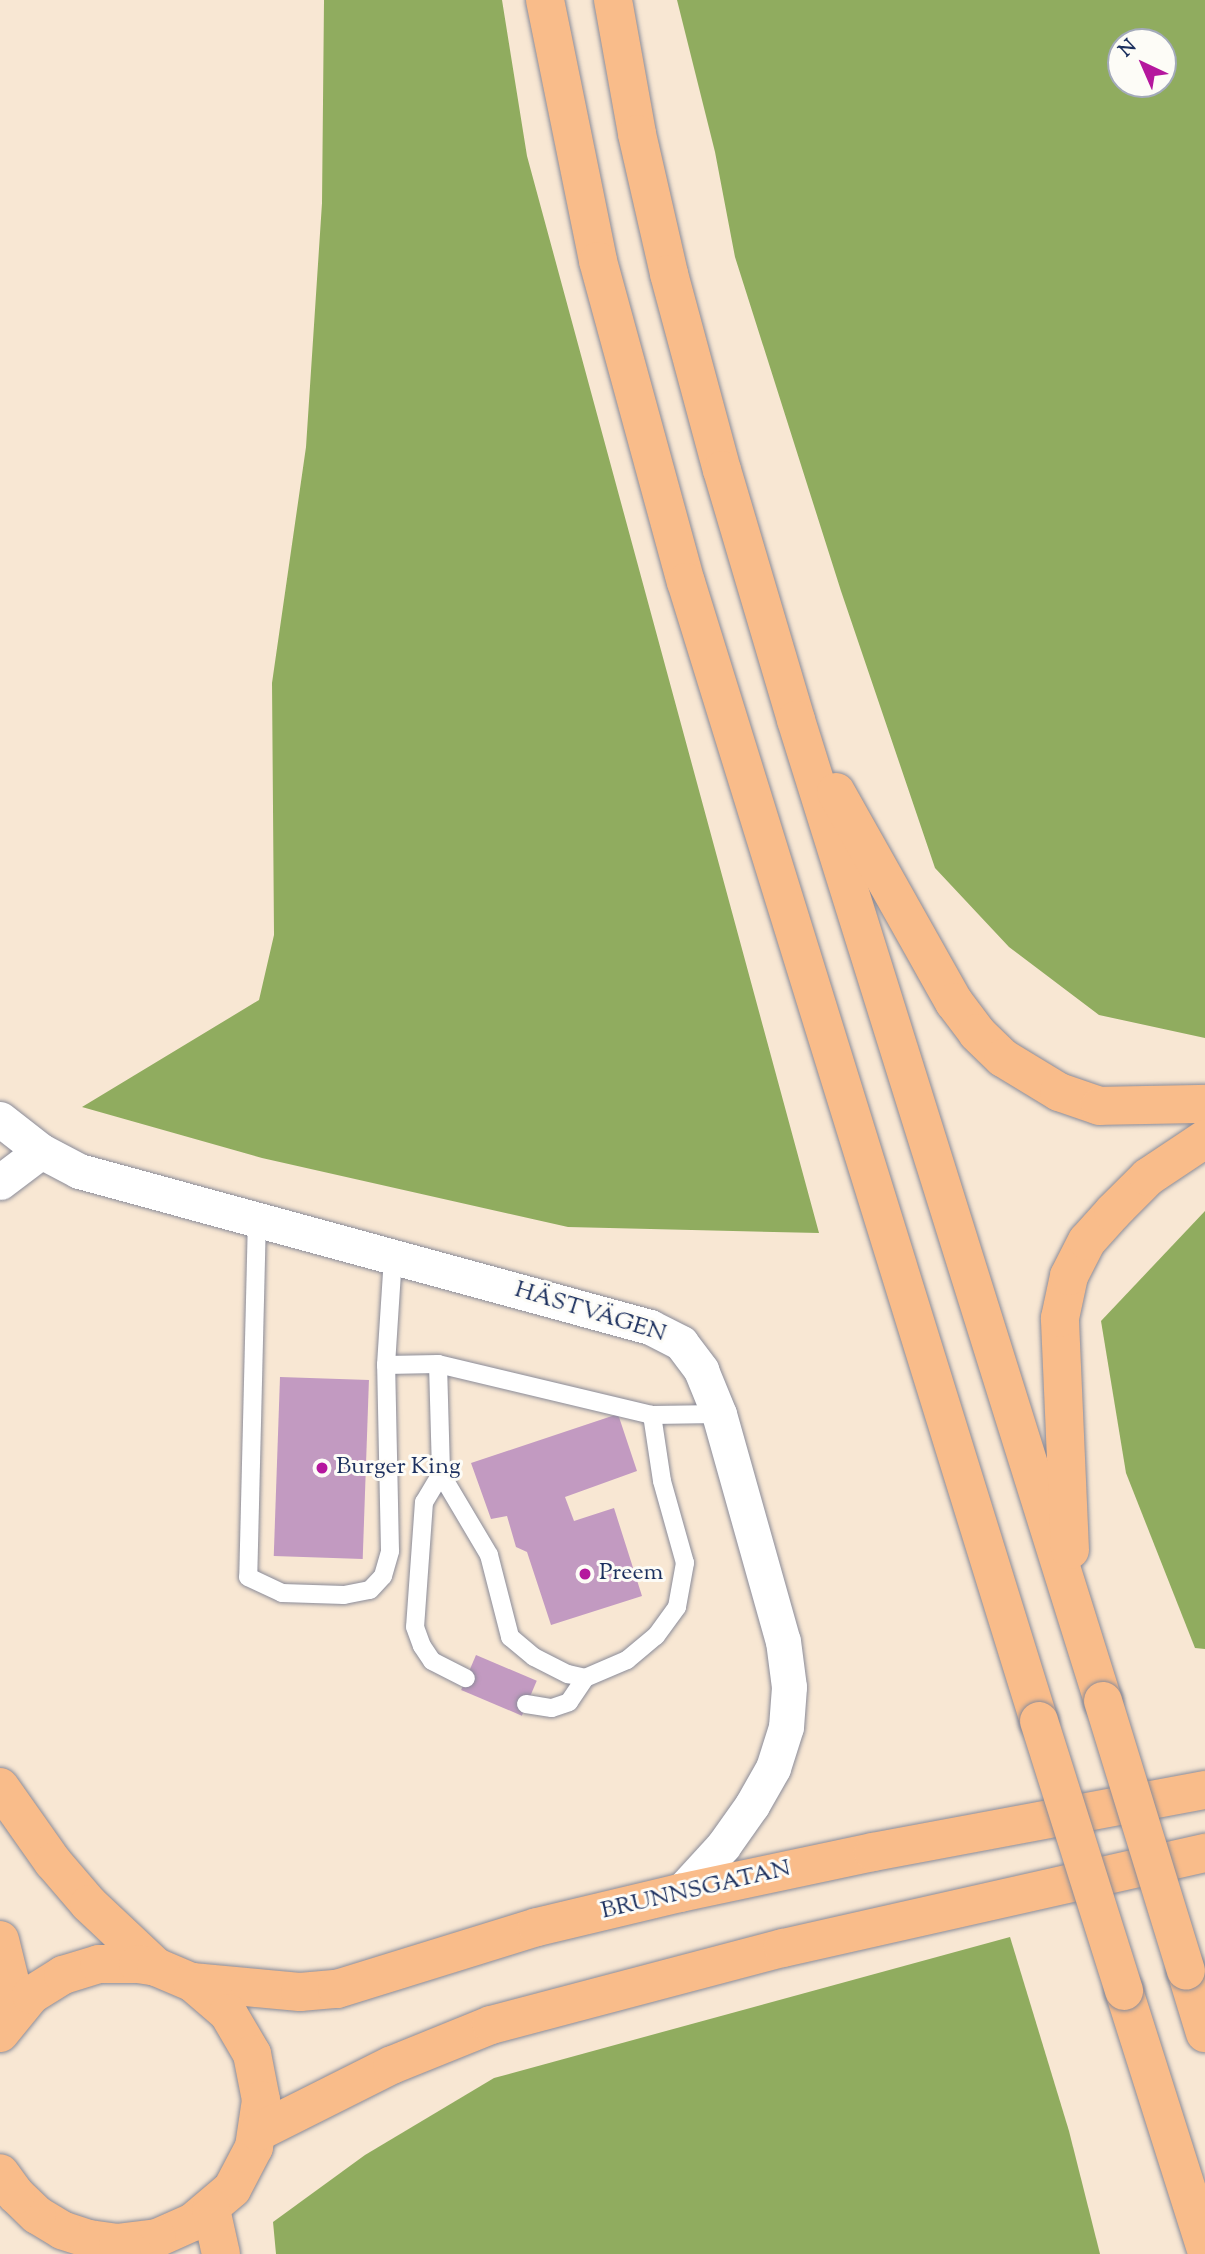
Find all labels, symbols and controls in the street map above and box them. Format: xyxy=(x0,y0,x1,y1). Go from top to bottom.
north arrow xyxy=(1107,28,1177,98)
text: N xyxy=(1114,34,1143,64)
street label: HÄSTVÄGEN xyxy=(511,1276,669,1350)
place label: Burger King xyxy=(336,1454,461,1482)
marker: Burger King xyxy=(314,1460,330,1476)
place label: Preem xyxy=(599,1560,663,1588)
marker: Preem xyxy=(577,1566,593,1582)
street label: BRUNNSGATAN xyxy=(598,1855,794,1927)

